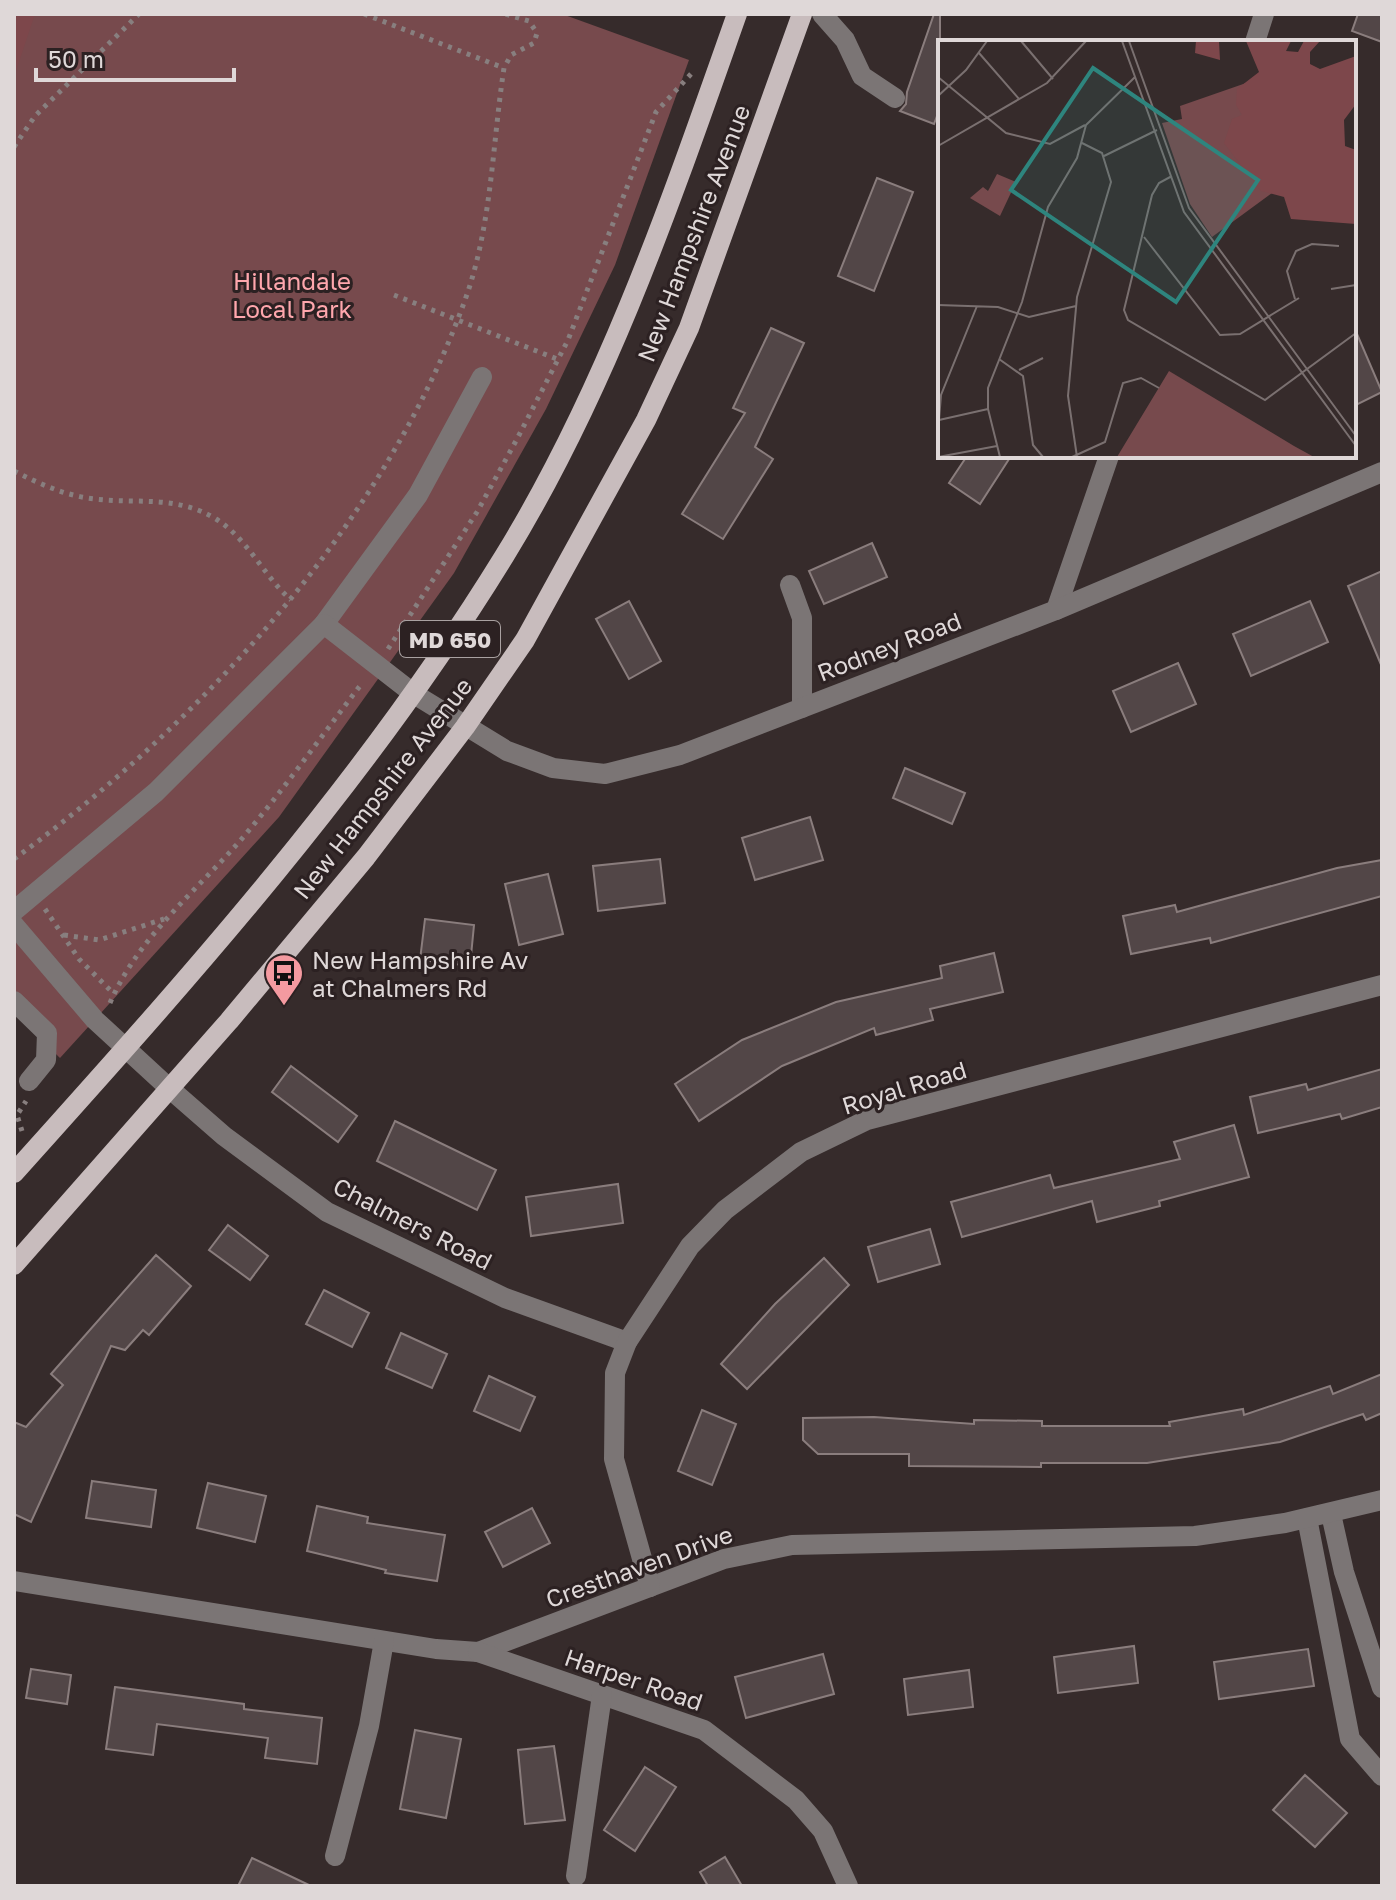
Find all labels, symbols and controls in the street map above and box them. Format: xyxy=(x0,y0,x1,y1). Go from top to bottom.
scale bar xyxy=(36,32,234,82)
inset map xyxy=(938,40,1356,458)
text: 50 m xyxy=(48,44,104,73)
street label: New Hampshire Avenue xyxy=(631,100,755,366)
park label: Hillandale Local Park xyxy=(232,266,352,323)
street label: Rodney Road xyxy=(813,605,965,687)
road number: MD 650 xyxy=(400,621,500,657)
street label: New Hampshire Avenue xyxy=(287,672,477,904)
place label: New Hampshire Av at Chalmers Rd xyxy=(312,945,528,1002)
bus stop icon: New Hampshire Av at Chalmers Rd xyxy=(263,952,305,1007)
street label: Royal Road xyxy=(838,1054,970,1120)
street label: Chalmers Road xyxy=(329,1170,497,1276)
street label: Cresthaven Drive xyxy=(542,1519,736,1613)
street label: Harper Road xyxy=(561,1642,707,1716)

